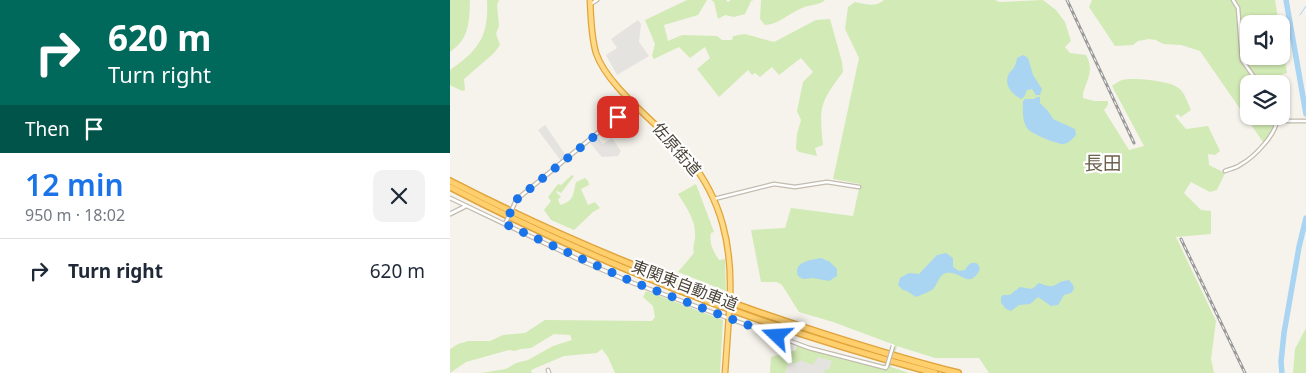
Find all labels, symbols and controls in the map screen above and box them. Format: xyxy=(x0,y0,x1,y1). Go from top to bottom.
text: 620 m xyxy=(108,14,211,61)
map controls xyxy=(1240,15,1290,125)
button: sound xyxy=(1240,15,1290,65)
icon: right xyxy=(25,20,90,85)
text: Turn right xyxy=(108,59,211,89)
button: layers xyxy=(1240,75,1290,125)
pin xyxy=(597,96,639,138)
icon: arrive xyxy=(604,103,632,131)
icon: arrive xyxy=(80,115,108,143)
text: Then xyxy=(25,116,70,142)
street label: 佐原街道 xyxy=(648,118,706,180)
district label: 長田 xyxy=(1084,150,1122,176)
text: 12 min xyxy=(25,164,124,205)
button: close xyxy=(373,170,425,222)
text: 950 m · 18:02 xyxy=(25,204,125,226)
street label: 東関東自動車道 xyxy=(629,255,741,315)
icon: right xyxy=(25,257,53,285)
text: Turn right xyxy=(68,258,163,284)
text: 620 m xyxy=(370,258,425,284)
position arrow xyxy=(750,309,802,361)

